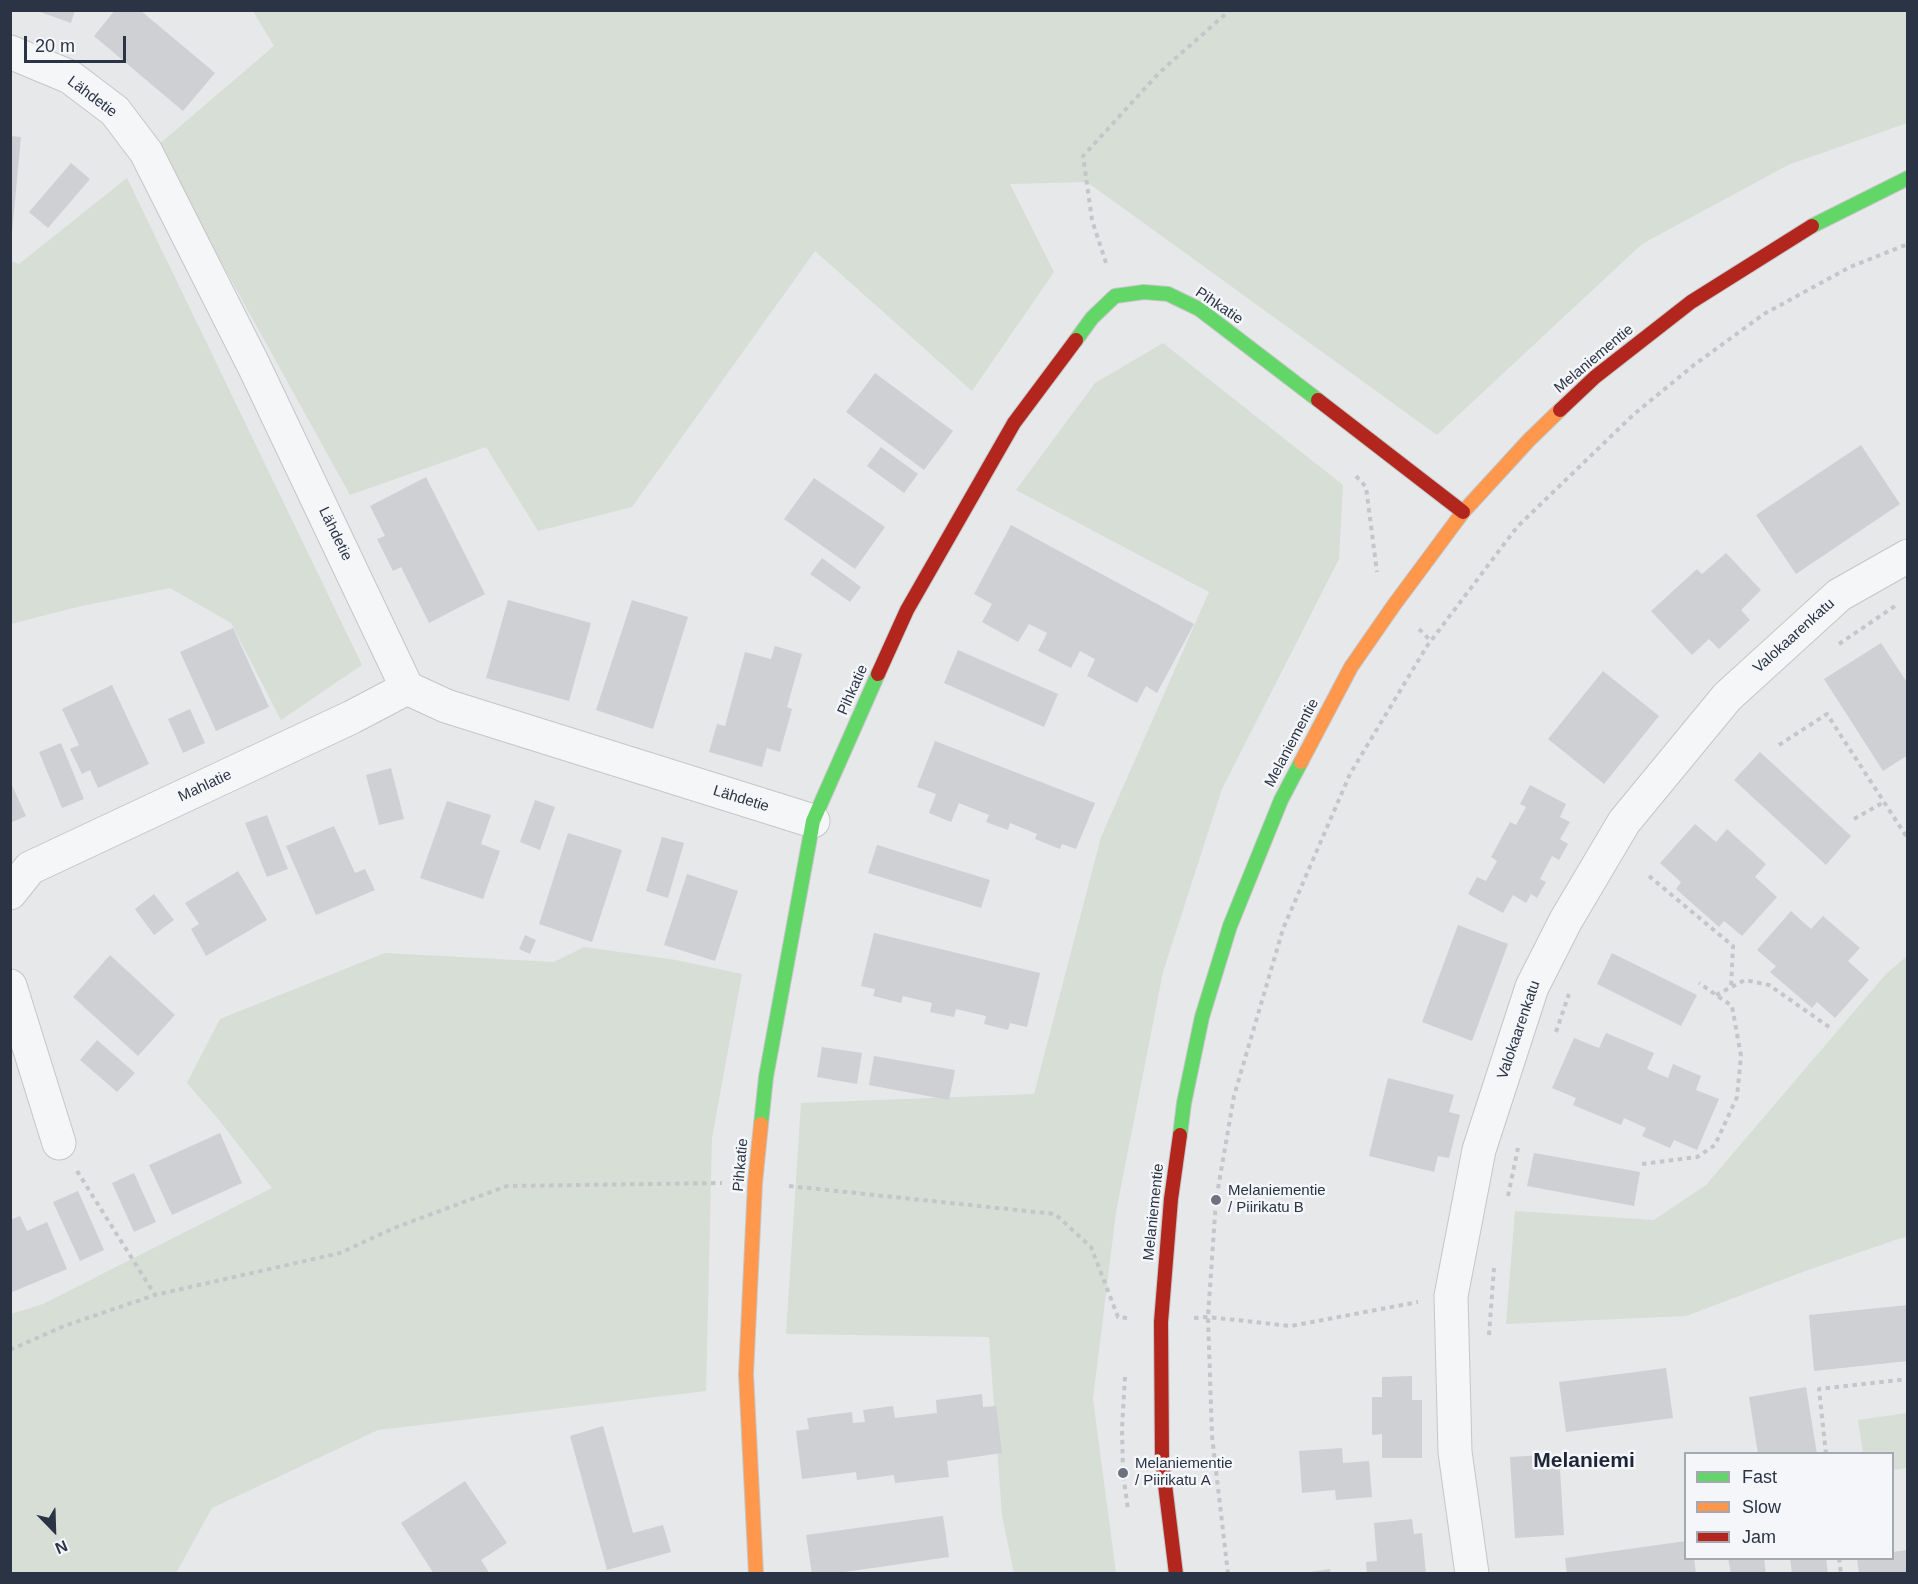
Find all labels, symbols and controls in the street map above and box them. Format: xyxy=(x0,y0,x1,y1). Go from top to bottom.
scale bar xyxy=(27,24,129,62)
text: 20 m xyxy=(35,36,75,56)
street label: Lähdetie xyxy=(64,72,120,122)
street label: Pihkatie xyxy=(1192,284,1246,328)
street label: Melaniementie xyxy=(1551,321,1637,397)
street label: Lähdetie xyxy=(314,504,356,564)
street label: Valokaarenkatu xyxy=(1750,595,1838,677)
street label: Pihkatie xyxy=(834,662,872,718)
street label: Melaniementie xyxy=(1261,696,1323,790)
street label: Mahlatie xyxy=(176,766,234,806)
street label: Lähdetie xyxy=(711,782,771,816)
street label: Valokaarenkatu xyxy=(1494,978,1544,1082)
street label: Pihkatie xyxy=(730,1138,752,1192)
street label: Melaniementie xyxy=(1140,1163,1168,1261)
place label: Melaniementie / Piirikatu B xyxy=(1228,1182,1326,1217)
marker: Melaniementie / Piirikatu B xyxy=(1209,1193,1223,1207)
district label: Melaniemi xyxy=(1533,1448,1635,1474)
legend xyxy=(1684,1452,1894,1560)
place label: Melaniementie / Piirikatu A xyxy=(1135,1455,1233,1490)
marker: Melaniementie / Piirikatu A xyxy=(1116,1466,1130,1480)
text: Fast xyxy=(1742,1467,1777,1487)
text: Slow xyxy=(1742,1497,1781,1517)
north arrow xyxy=(24,1500,84,1560)
text: Jam xyxy=(1742,1527,1776,1547)
text: N xyxy=(53,1537,70,1557)

